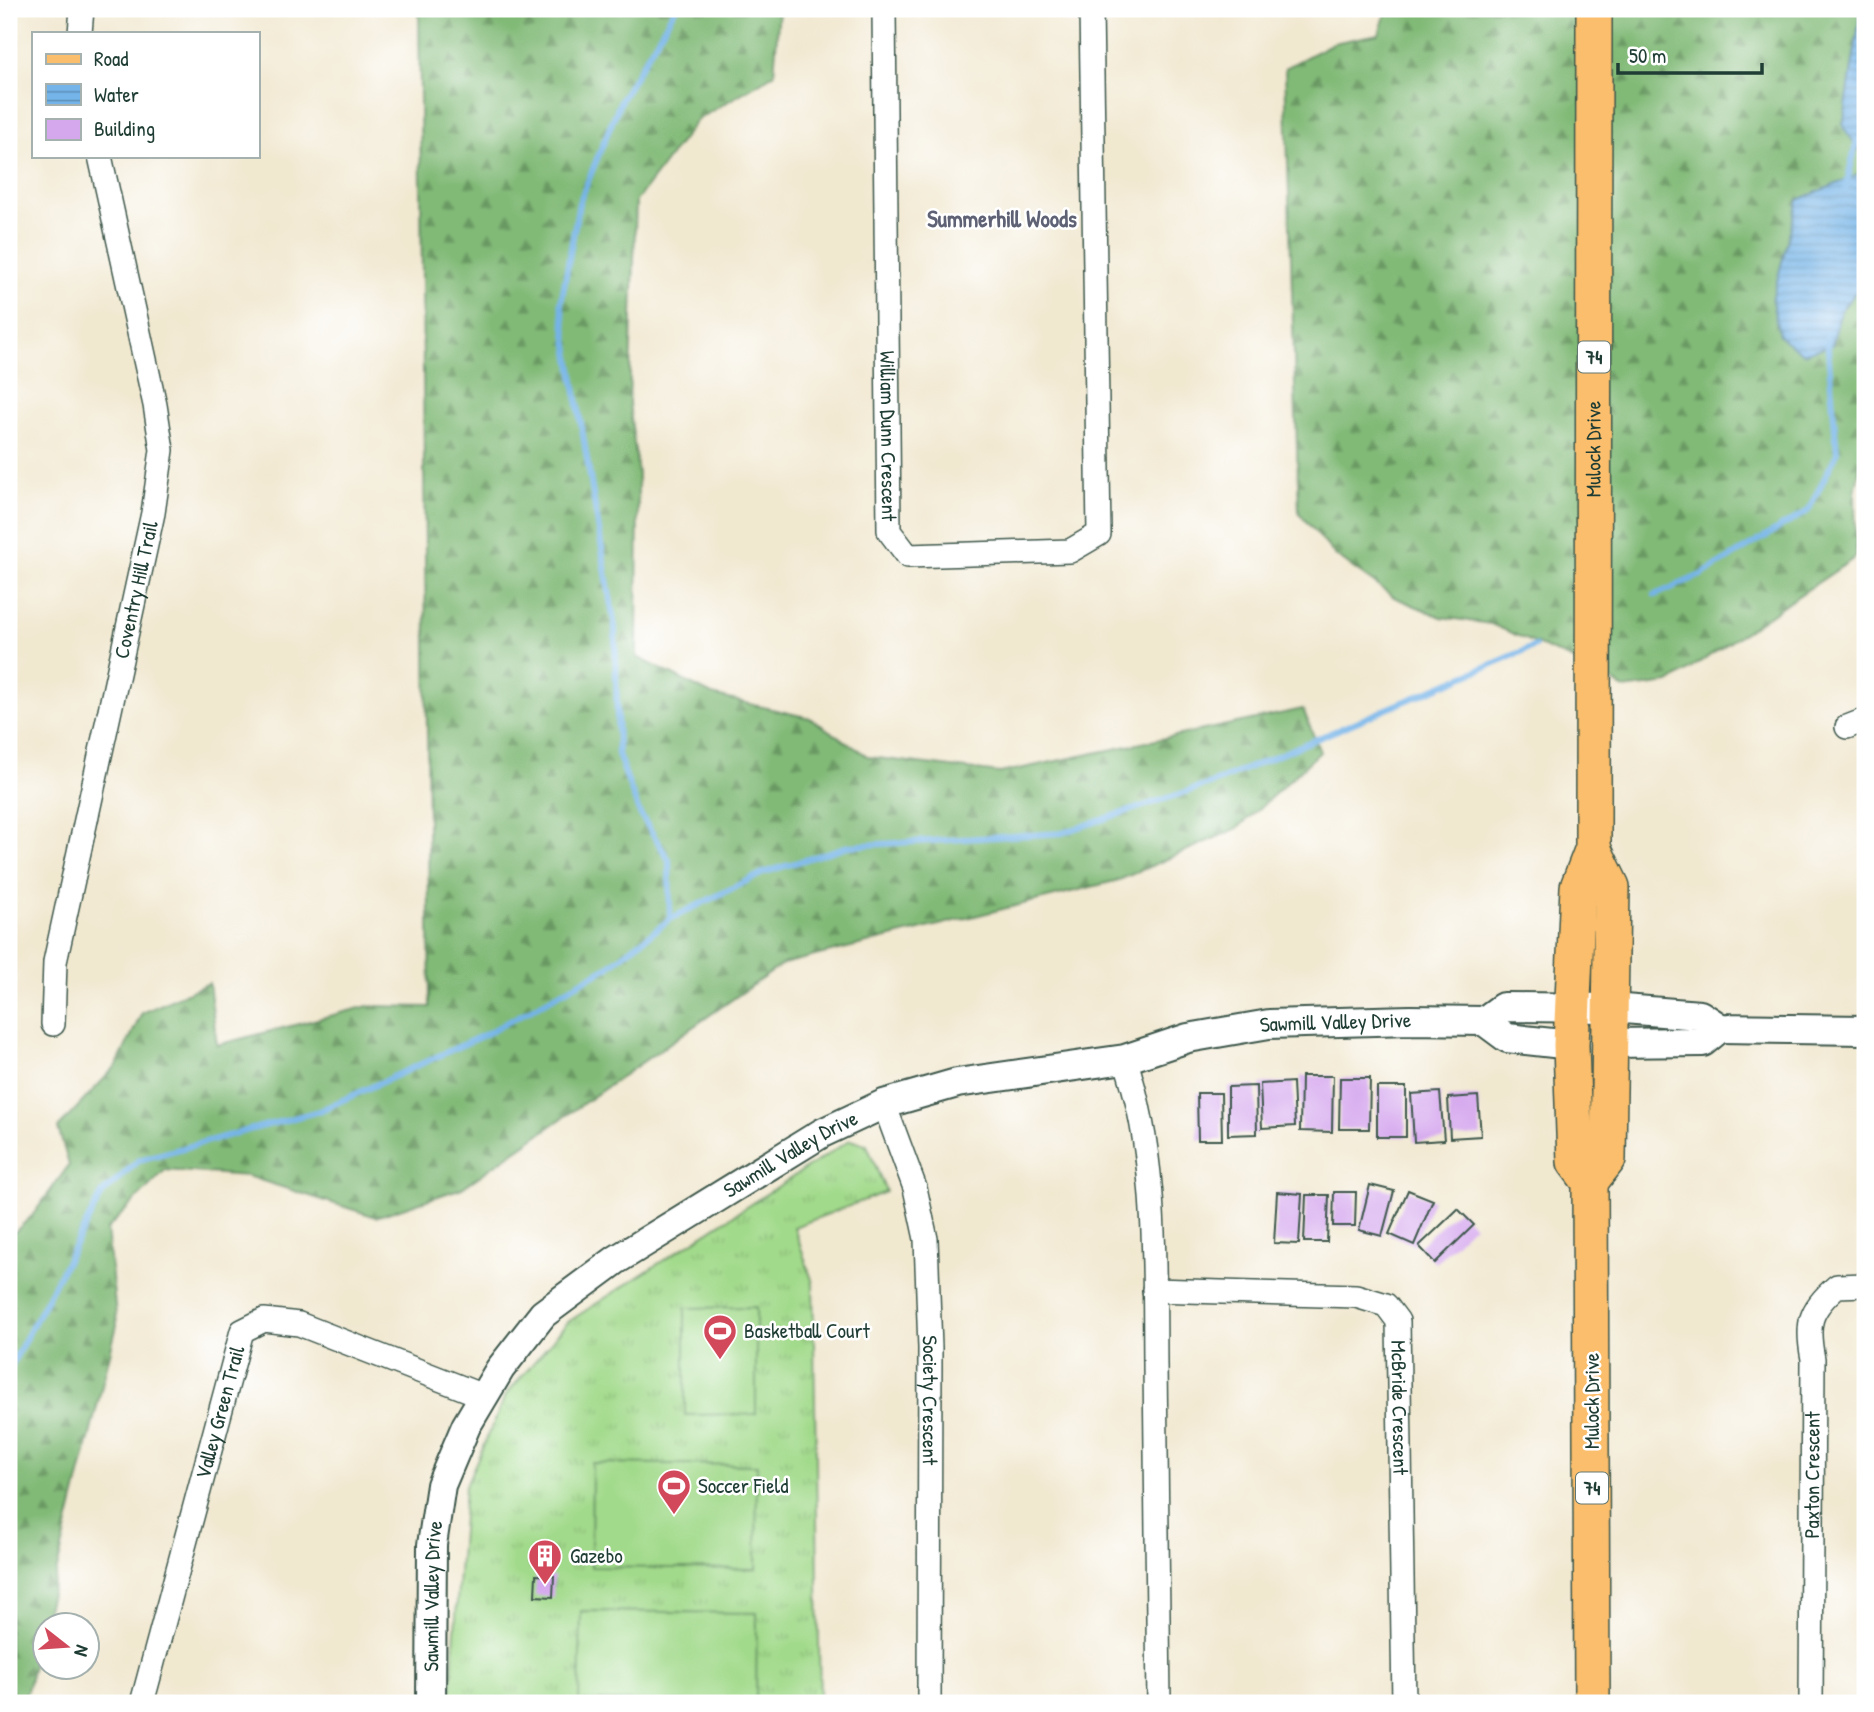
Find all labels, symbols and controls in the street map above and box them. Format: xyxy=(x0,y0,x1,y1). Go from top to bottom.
legend xyxy=(32,32,259,158)
scale bar xyxy=(1618,32,1762,76)
text: 50 m xyxy=(1629,41,1666,70)
text: Road xyxy=(94,44,128,73)
text: Water xyxy=(94,80,139,109)
text: Building xyxy=(94,114,155,143)
district label: Summerhill Woods xyxy=(927,203,1077,234)
road number: 74 xyxy=(1578,342,1610,372)
street label: William Dunn Crescent xyxy=(873,351,904,522)
street label: Mulock Drive xyxy=(1578,401,1608,497)
street label: Coventry Hill Trail xyxy=(107,518,165,661)
street label: Sawmill Valley Drive xyxy=(1257,1005,1412,1039)
street label: Sawmill Valley Drive xyxy=(718,1103,862,1204)
sports icon: Basketball Court xyxy=(701,1312,739,1361)
place label: Basketball Court xyxy=(744,1316,870,1345)
street label: Society Crescent xyxy=(916,1335,945,1466)
street label: McBride Crescent xyxy=(1384,1340,1415,1476)
street label: Valley Green Trail xyxy=(188,1342,252,1482)
street label: Mulock Drive xyxy=(1577,1353,1606,1449)
street label: Paxton Crescent xyxy=(1797,1411,1827,1539)
sports icon: Soccer Field xyxy=(655,1467,693,1516)
place label: Soccer Field xyxy=(698,1471,788,1500)
road number: 74 xyxy=(1576,1472,1608,1504)
street label: Sawmill Valley Drive xyxy=(416,1518,449,1672)
building icon: Gazebo xyxy=(526,1537,564,1586)
place label: Gazebo xyxy=(570,1541,623,1570)
north arrow xyxy=(32,1610,102,1680)
text: N xyxy=(68,1642,96,1660)

